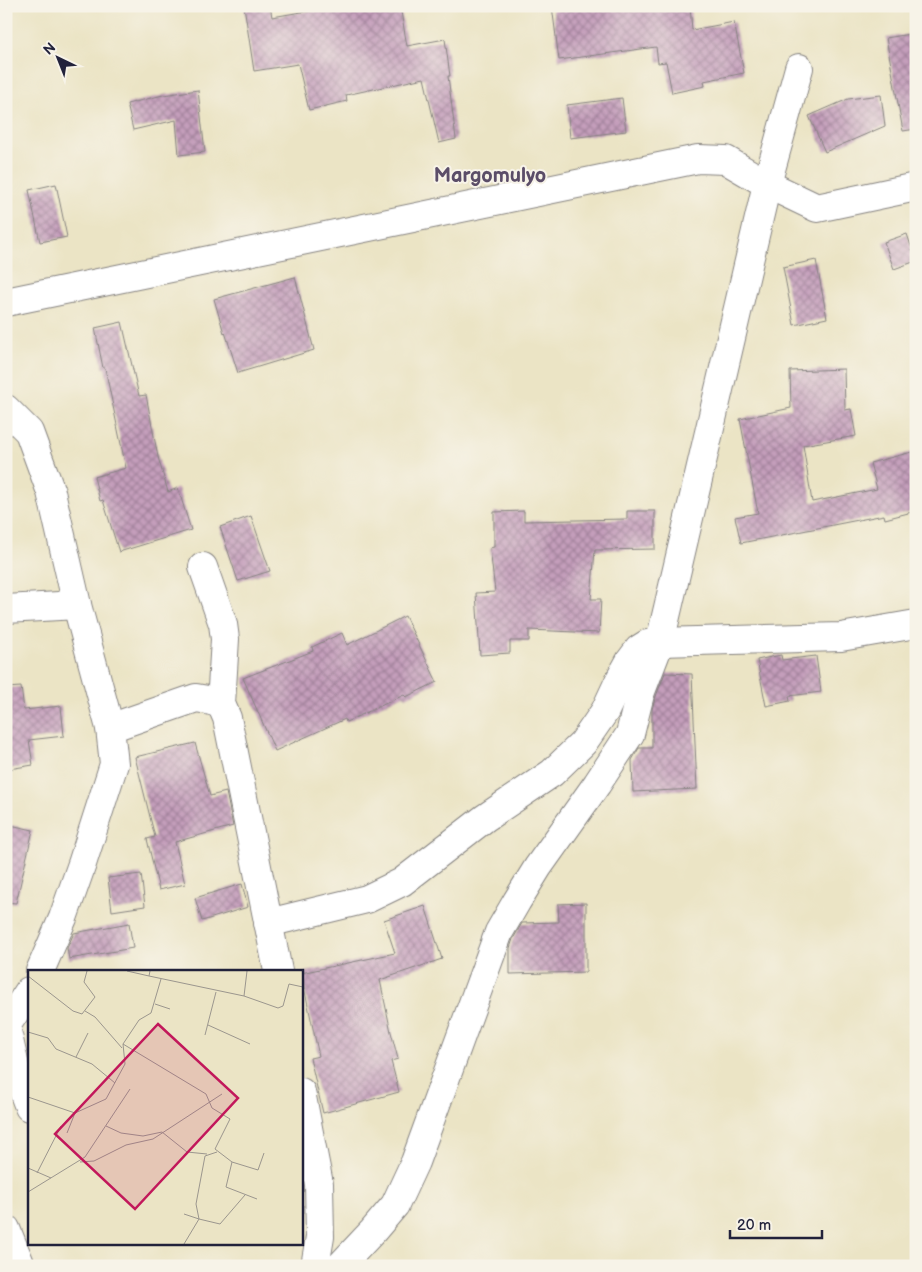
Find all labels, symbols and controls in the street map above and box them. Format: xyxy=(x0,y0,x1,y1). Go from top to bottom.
north arrow xyxy=(32,32,82,82)
text: N xyxy=(40,39,59,59)
district label: Margomulyo xyxy=(434,164,546,188)
inset map xyxy=(28,970,302,1244)
scale bar xyxy=(730,1207,822,1239)
text: 20 m xyxy=(737,1216,771,1235)

